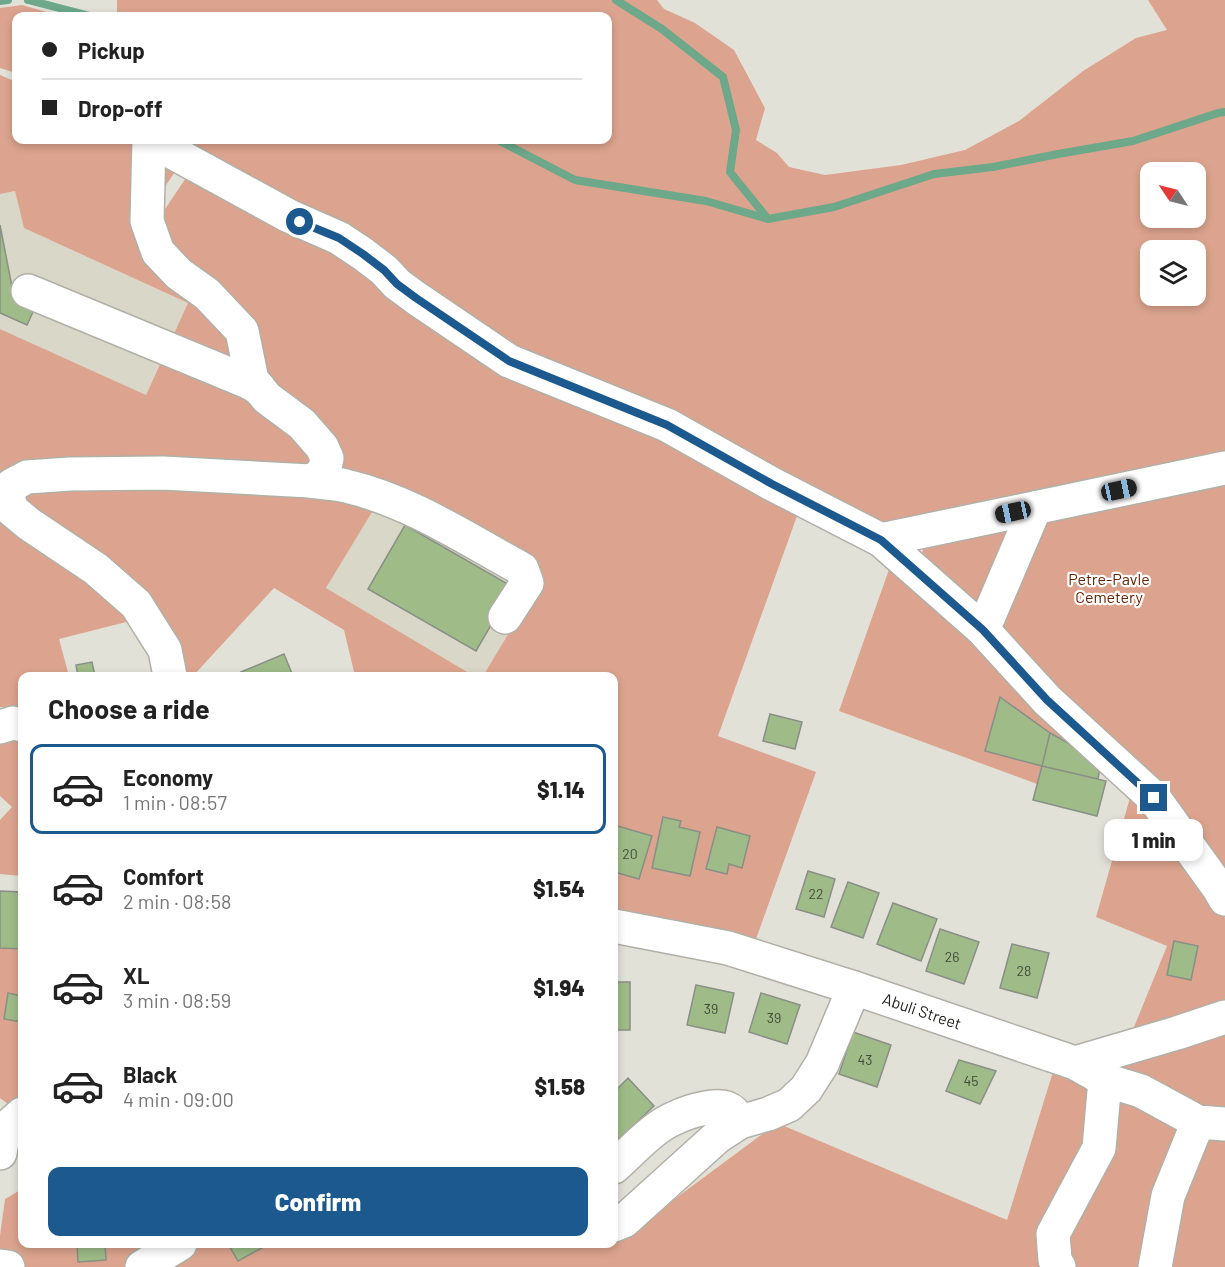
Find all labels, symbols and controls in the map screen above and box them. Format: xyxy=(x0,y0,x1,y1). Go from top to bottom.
text: Pickup xyxy=(78,37,145,63)
text: Drop-off xyxy=(78,95,162,121)
north arrow xyxy=(1140,162,1206,228)
map controls xyxy=(1140,162,1206,306)
route start xyxy=(286,208,313,235)
button: layers xyxy=(1140,240,1206,306)
car xyxy=(1100,477,1138,503)
car xyxy=(994,499,1032,525)
park label: Petre-Pavle Cemetery xyxy=(1068,569,1150,606)
text: Choose a ride xyxy=(48,692,210,724)
icon: car xyxy=(51,762,105,816)
text: Economy xyxy=(123,764,213,790)
text: $1.14 xyxy=(537,776,585,802)
route end xyxy=(1140,784,1167,811)
text: 1 min · 08:57 xyxy=(123,790,227,814)
callout: 1 min xyxy=(1104,819,1204,861)
text: 1 min xyxy=(1132,828,1175,852)
house number: 20 xyxy=(622,845,638,862)
icon: car xyxy=(51,861,105,915)
text: Comfort xyxy=(123,863,204,889)
text: $1.54 xyxy=(533,875,585,901)
house number: 22 xyxy=(808,885,824,902)
text: 2 min · 08:58 xyxy=(123,889,232,913)
house number: 26 xyxy=(945,948,959,965)
icon: car xyxy=(51,960,105,1014)
text: XL xyxy=(123,962,149,988)
house number: 28 xyxy=(1017,962,1031,979)
text: $1.94 xyxy=(533,974,585,1000)
text: 3 min · 08:59 xyxy=(123,988,231,1012)
street label: Abuli Street xyxy=(880,988,964,1033)
house number: 39 xyxy=(704,1000,718,1017)
house number: 39 xyxy=(767,1009,781,1026)
house number: 43 xyxy=(858,1051,872,1068)
icon: car xyxy=(51,1059,105,1113)
text: Black xyxy=(123,1061,177,1087)
house number: 45 xyxy=(964,1072,978,1089)
text: $1.58 xyxy=(535,1073,585,1099)
text: 4 min · 09:00 xyxy=(123,1087,234,1111)
button: Confirm xyxy=(48,1167,588,1236)

